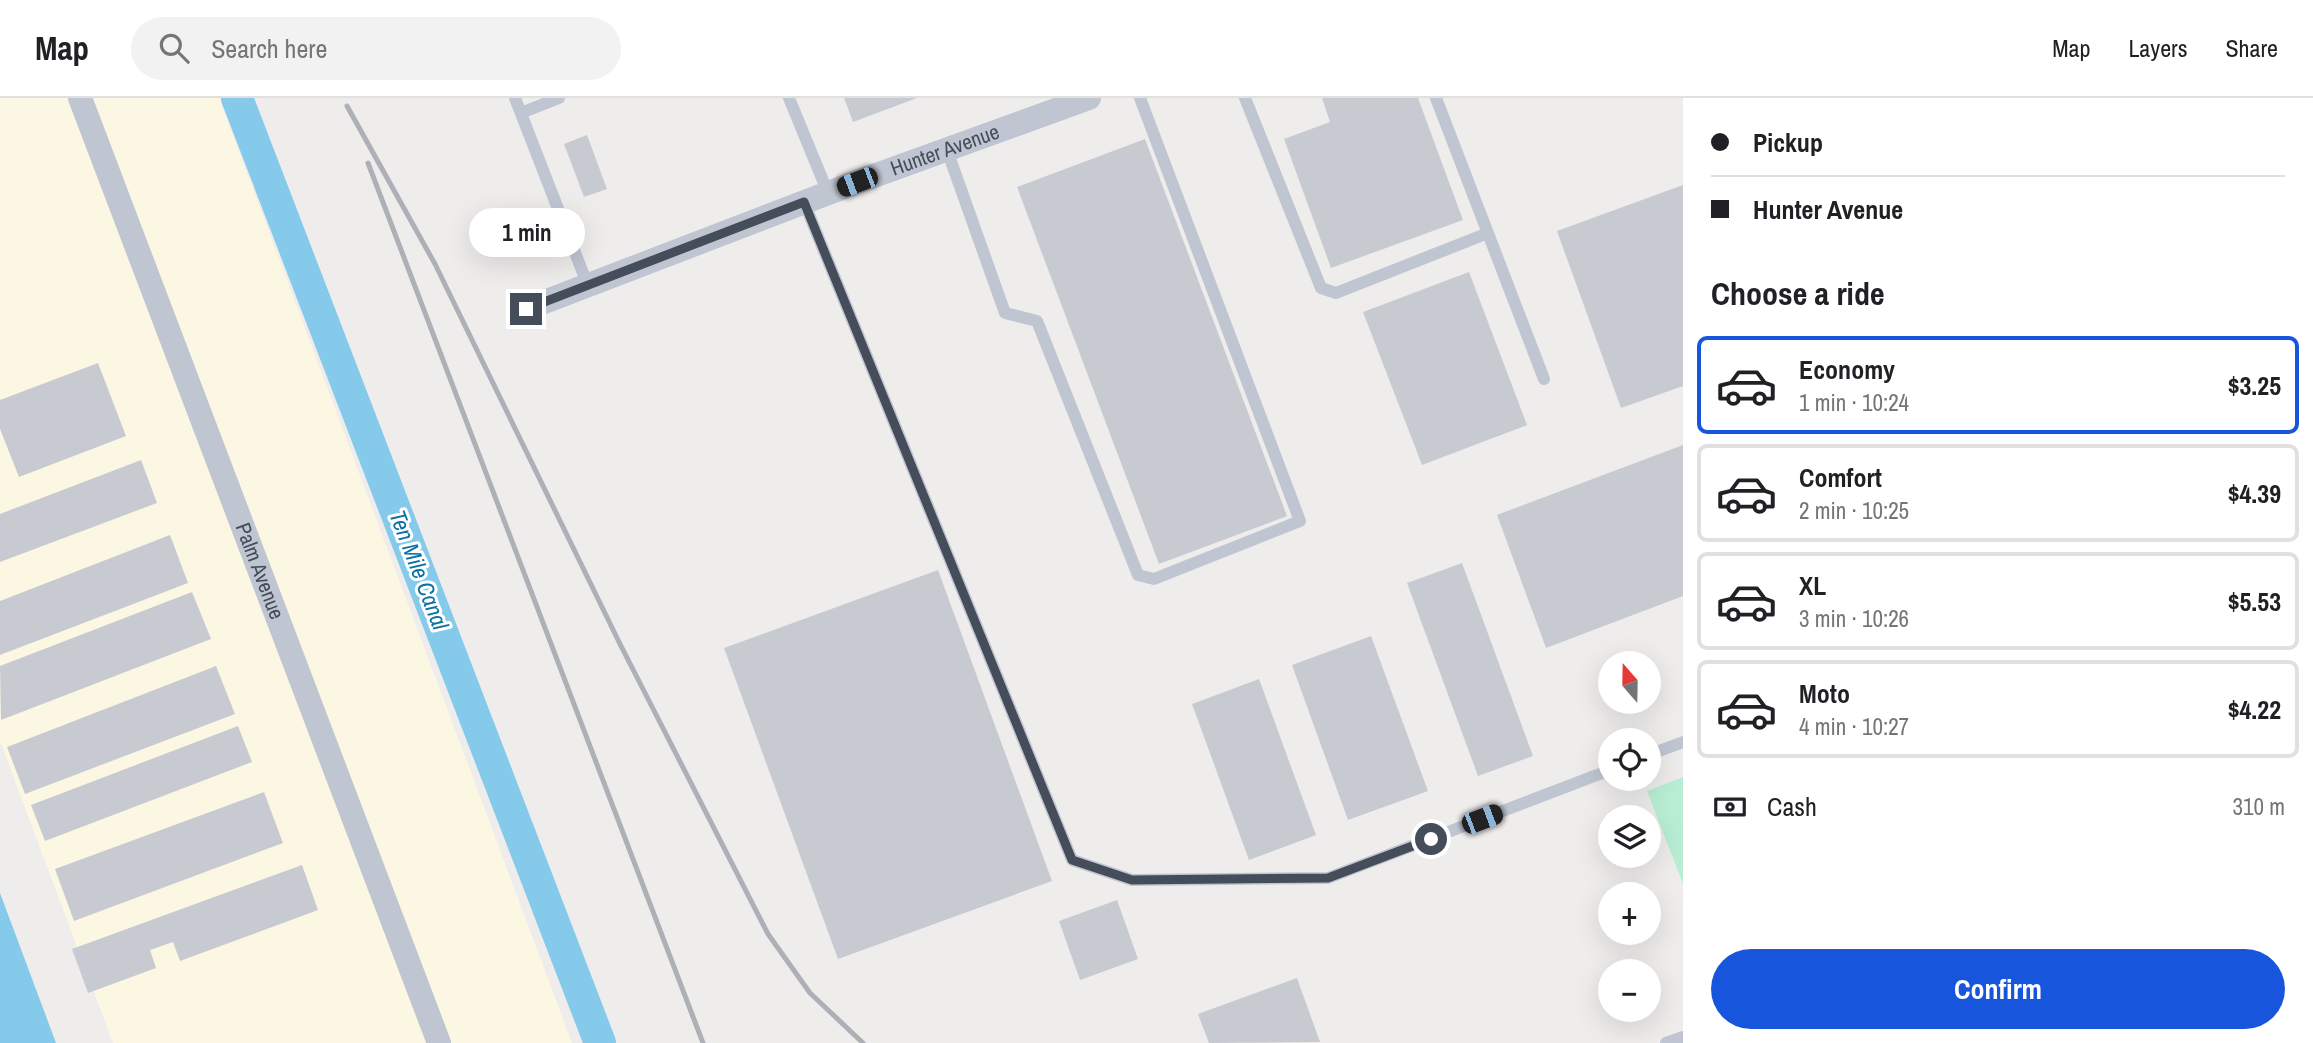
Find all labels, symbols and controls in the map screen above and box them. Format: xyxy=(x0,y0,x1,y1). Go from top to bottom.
search box xyxy=(131,17,621,80)
text: Map xyxy=(35,26,89,70)
icon: search xyxy=(155,29,193,67)
text: Search here xyxy=(211,31,327,66)
text: Map xyxy=(2052,32,2090,64)
text: Layers xyxy=(2128,32,2187,64)
text: Share xyxy=(2225,32,2278,64)
street label: Hunter Avenue xyxy=(886,117,1003,183)
text: Pickup xyxy=(1753,125,1823,160)
car xyxy=(834,165,881,199)
text: Hunter Avenue xyxy=(1753,192,1903,227)
callout: 1 min xyxy=(468,208,584,256)
text: 1 min xyxy=(502,217,552,248)
text: Choose a ride xyxy=(1711,272,1885,315)
route end xyxy=(510,293,542,325)
text: Economy xyxy=(1799,352,1895,387)
icon: car xyxy=(1715,354,1778,417)
text: $3.25 xyxy=(2228,368,2281,403)
text: 1 min · 10:24 xyxy=(1799,387,1909,418)
text: Comfort xyxy=(1799,460,1882,495)
icon: car xyxy=(1715,462,1778,525)
text: $4.39 xyxy=(2228,476,2281,511)
text: 2 min · 10:25 xyxy=(1799,495,1909,526)
water label: Ten Mile Canal xyxy=(383,506,457,635)
street label: Palm Avenue xyxy=(229,518,292,623)
text: XL xyxy=(1799,568,1826,603)
icon: car xyxy=(1715,570,1778,633)
text: $5.53 xyxy=(2228,584,2281,619)
text: 3 min · 10:26 xyxy=(1799,603,1909,634)
north arrow xyxy=(1598,651,1661,714)
map controls xyxy=(1598,651,1661,1022)
text: Moto xyxy=(1799,676,1850,711)
icon: car xyxy=(1715,678,1778,741)
text: $4.22 xyxy=(2228,692,2281,727)
text: 4 min · 10:27 xyxy=(1799,711,1909,742)
button: locate xyxy=(1598,728,1661,791)
icon: cash xyxy=(1711,788,1749,826)
text: Cash xyxy=(1767,789,1817,824)
text: 310 m xyxy=(2233,791,2285,822)
car xyxy=(1459,802,1506,836)
button: layers xyxy=(1598,805,1661,868)
route start xyxy=(1415,823,1447,855)
button: + xyxy=(1598,882,1661,945)
button: Confirm xyxy=(1711,949,2285,1029)
button: − xyxy=(1598,959,1661,1022)

